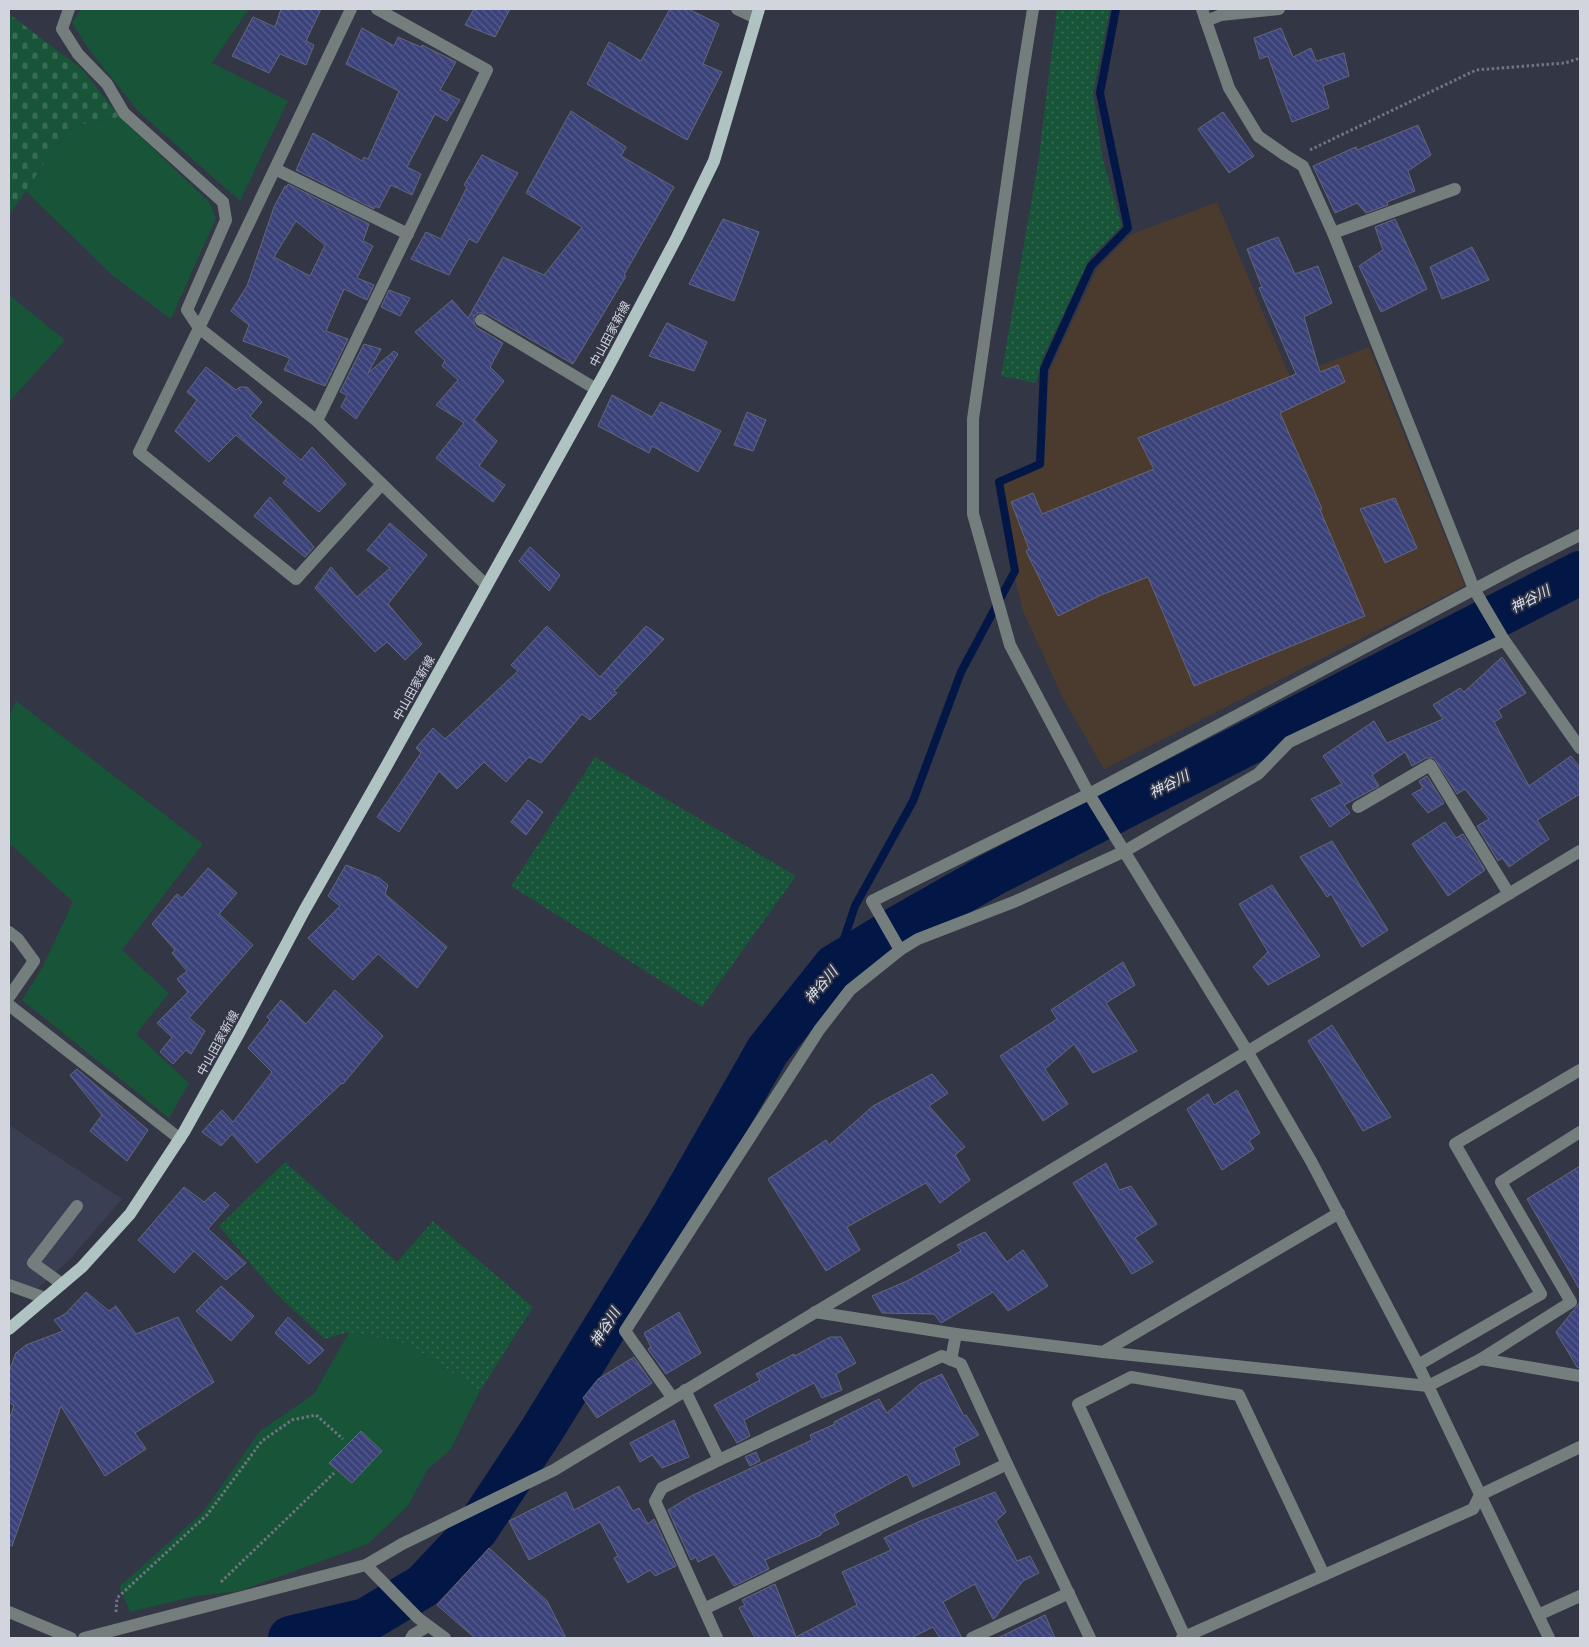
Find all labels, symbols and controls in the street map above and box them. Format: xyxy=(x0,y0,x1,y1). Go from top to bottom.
street label: 中山田家新線 xyxy=(587,299,633,369)
water label: 神谷川 xyxy=(1508,581,1554,616)
street label: 中山田家新線 xyxy=(390,653,438,723)
water label: 神谷川 xyxy=(1147,766,1193,801)
water label: 神谷川 xyxy=(801,962,842,1006)
street label: 中山田家新線 xyxy=(194,1008,242,1078)
water label: 神谷川 xyxy=(587,1303,624,1349)

